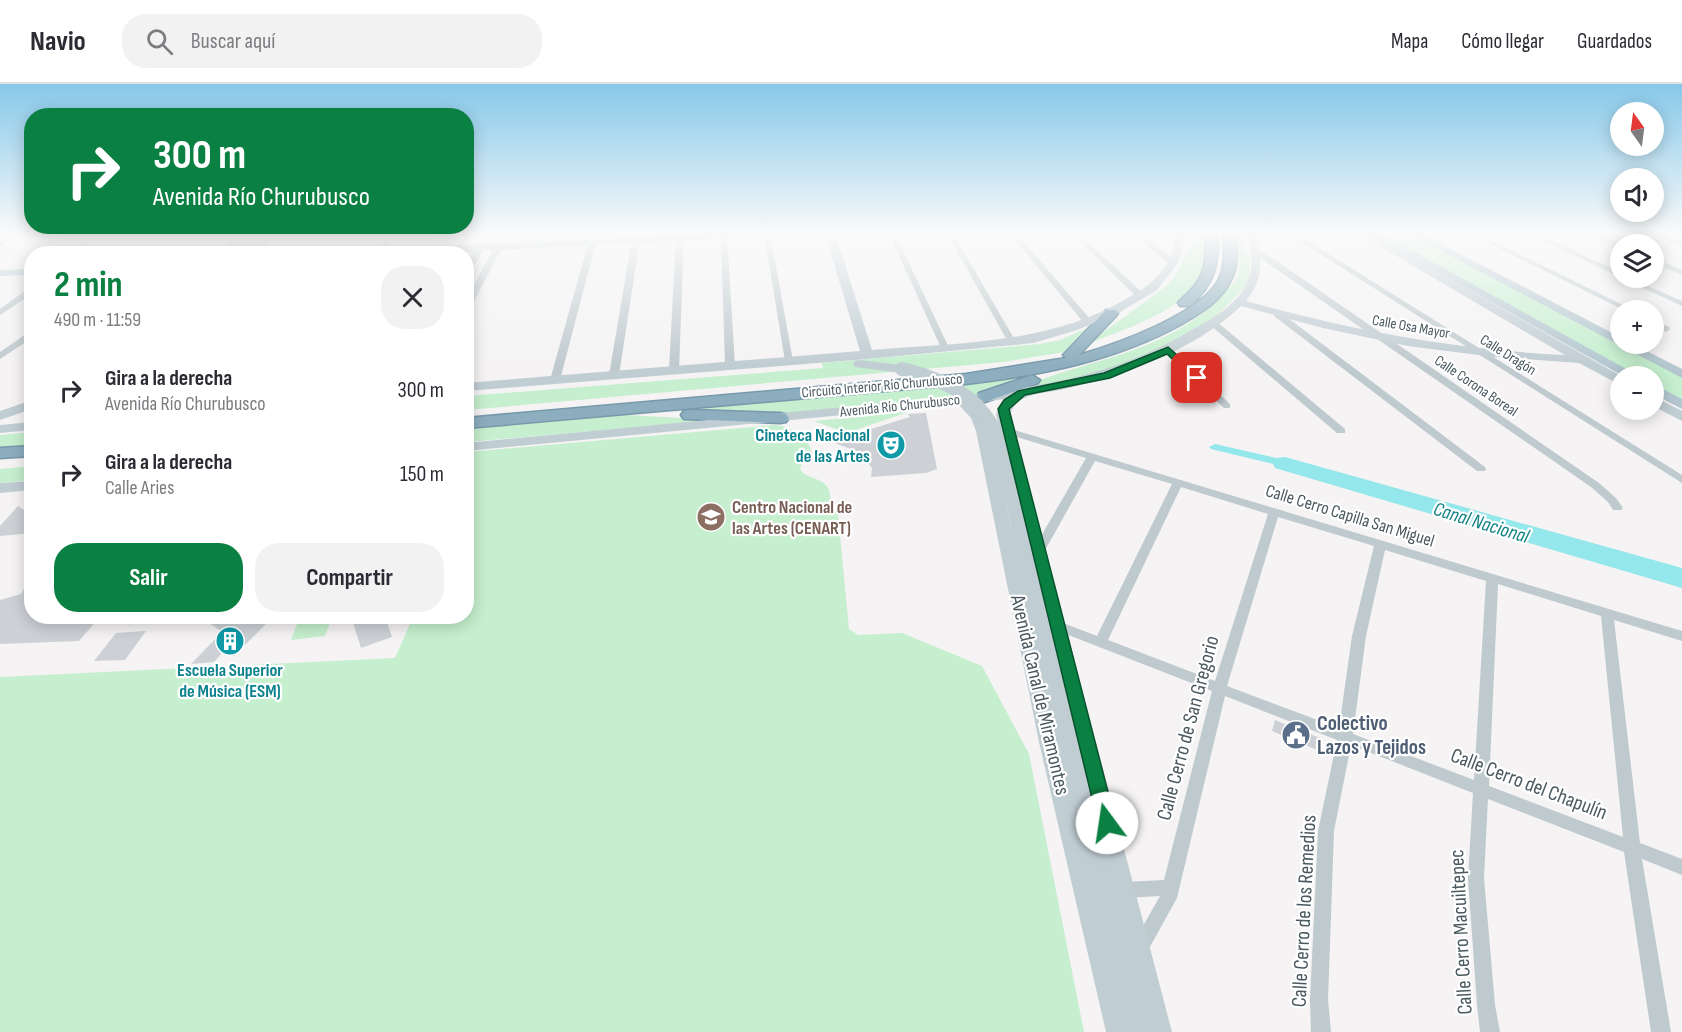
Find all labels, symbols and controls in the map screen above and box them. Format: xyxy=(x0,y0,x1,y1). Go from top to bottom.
search box xyxy=(122,14,542,68)
text: Navio xyxy=(30,25,86,58)
icon: search xyxy=(143,25,176,58)
text: Buscar aquí xyxy=(191,28,275,55)
text: Mapa xyxy=(1391,29,1428,54)
text: Cómo llegar xyxy=(1461,29,1544,54)
text: Guardados xyxy=(1577,29,1652,54)
north arrow xyxy=(1610,102,1664,156)
map controls xyxy=(1610,102,1664,420)
text: 300 m xyxy=(153,130,246,181)
icon: right xyxy=(54,132,132,210)
button: sound xyxy=(1610,168,1664,222)
text: Avenida Río Churubusco xyxy=(153,181,370,213)
button: layers xyxy=(1610,234,1664,288)
text: 2 min xyxy=(54,264,123,307)
button: close xyxy=(381,266,444,329)
button: + xyxy=(1610,300,1664,354)
text: 490 m · 11:59 xyxy=(54,308,141,332)
street label: Calle Osa Mayor xyxy=(1371,311,1452,343)
street label: Calle Dragón xyxy=(1476,330,1540,380)
street label: Calle Corona Boreal xyxy=(1431,351,1521,421)
pin xyxy=(1171,352,1222,403)
icon: arrive xyxy=(1180,361,1213,394)
text: Gira a la derecha xyxy=(105,365,232,392)
button: − xyxy=(1610,366,1664,420)
street label: Circuito Interior Río Churubusco xyxy=(801,370,963,402)
icon: right xyxy=(54,374,87,407)
text: 300 m xyxy=(398,377,444,404)
street label: Avenida Río Churubusco xyxy=(838,390,961,422)
text: Avenida Río Churubusco xyxy=(105,392,266,416)
place label: Cineteca Nacional de las Artes xyxy=(755,425,870,467)
theatre icon: Cineteca Nacional de las Artes xyxy=(875,429,907,461)
text: Gira a la derecha xyxy=(105,449,232,476)
icon: right xyxy=(54,458,87,491)
text: 150 m xyxy=(400,461,444,488)
text: Calle Aries xyxy=(105,476,174,500)
street label: Calle Cerro Capilla San Miguel xyxy=(1263,480,1437,552)
place label: Centro Nacional de las Artes (CENART) xyxy=(732,497,852,539)
water label: Canal Nacional xyxy=(1430,497,1533,549)
school or university icon: Centro Nacional de las Artes (CENART) xyxy=(695,501,727,533)
button: Salir xyxy=(54,543,243,612)
button: Compartir xyxy=(255,543,444,612)
street label: Avenida Canal de Miramontes xyxy=(1005,591,1075,798)
building icon: Escuela Superior de Música (ESM) xyxy=(214,625,246,657)
street label: Calle Cerro de San Gregorio xyxy=(1151,633,1225,823)
place label: Escuela Superior de Música (ESM) xyxy=(177,660,283,702)
place label: Colectivo Lazos y Tejidos xyxy=(1317,711,1426,760)
public building icon: Colectivo Lazos y Tejidos xyxy=(1280,719,1312,751)
street label: Calle Cerro del Chapulín xyxy=(1447,743,1611,825)
position arrow xyxy=(1075,791,1139,855)
street label: Calle Cerro de los Remedios xyxy=(1286,814,1322,1008)
street label: Calle Cerro Macuiltepec xyxy=(1444,849,1478,1015)

